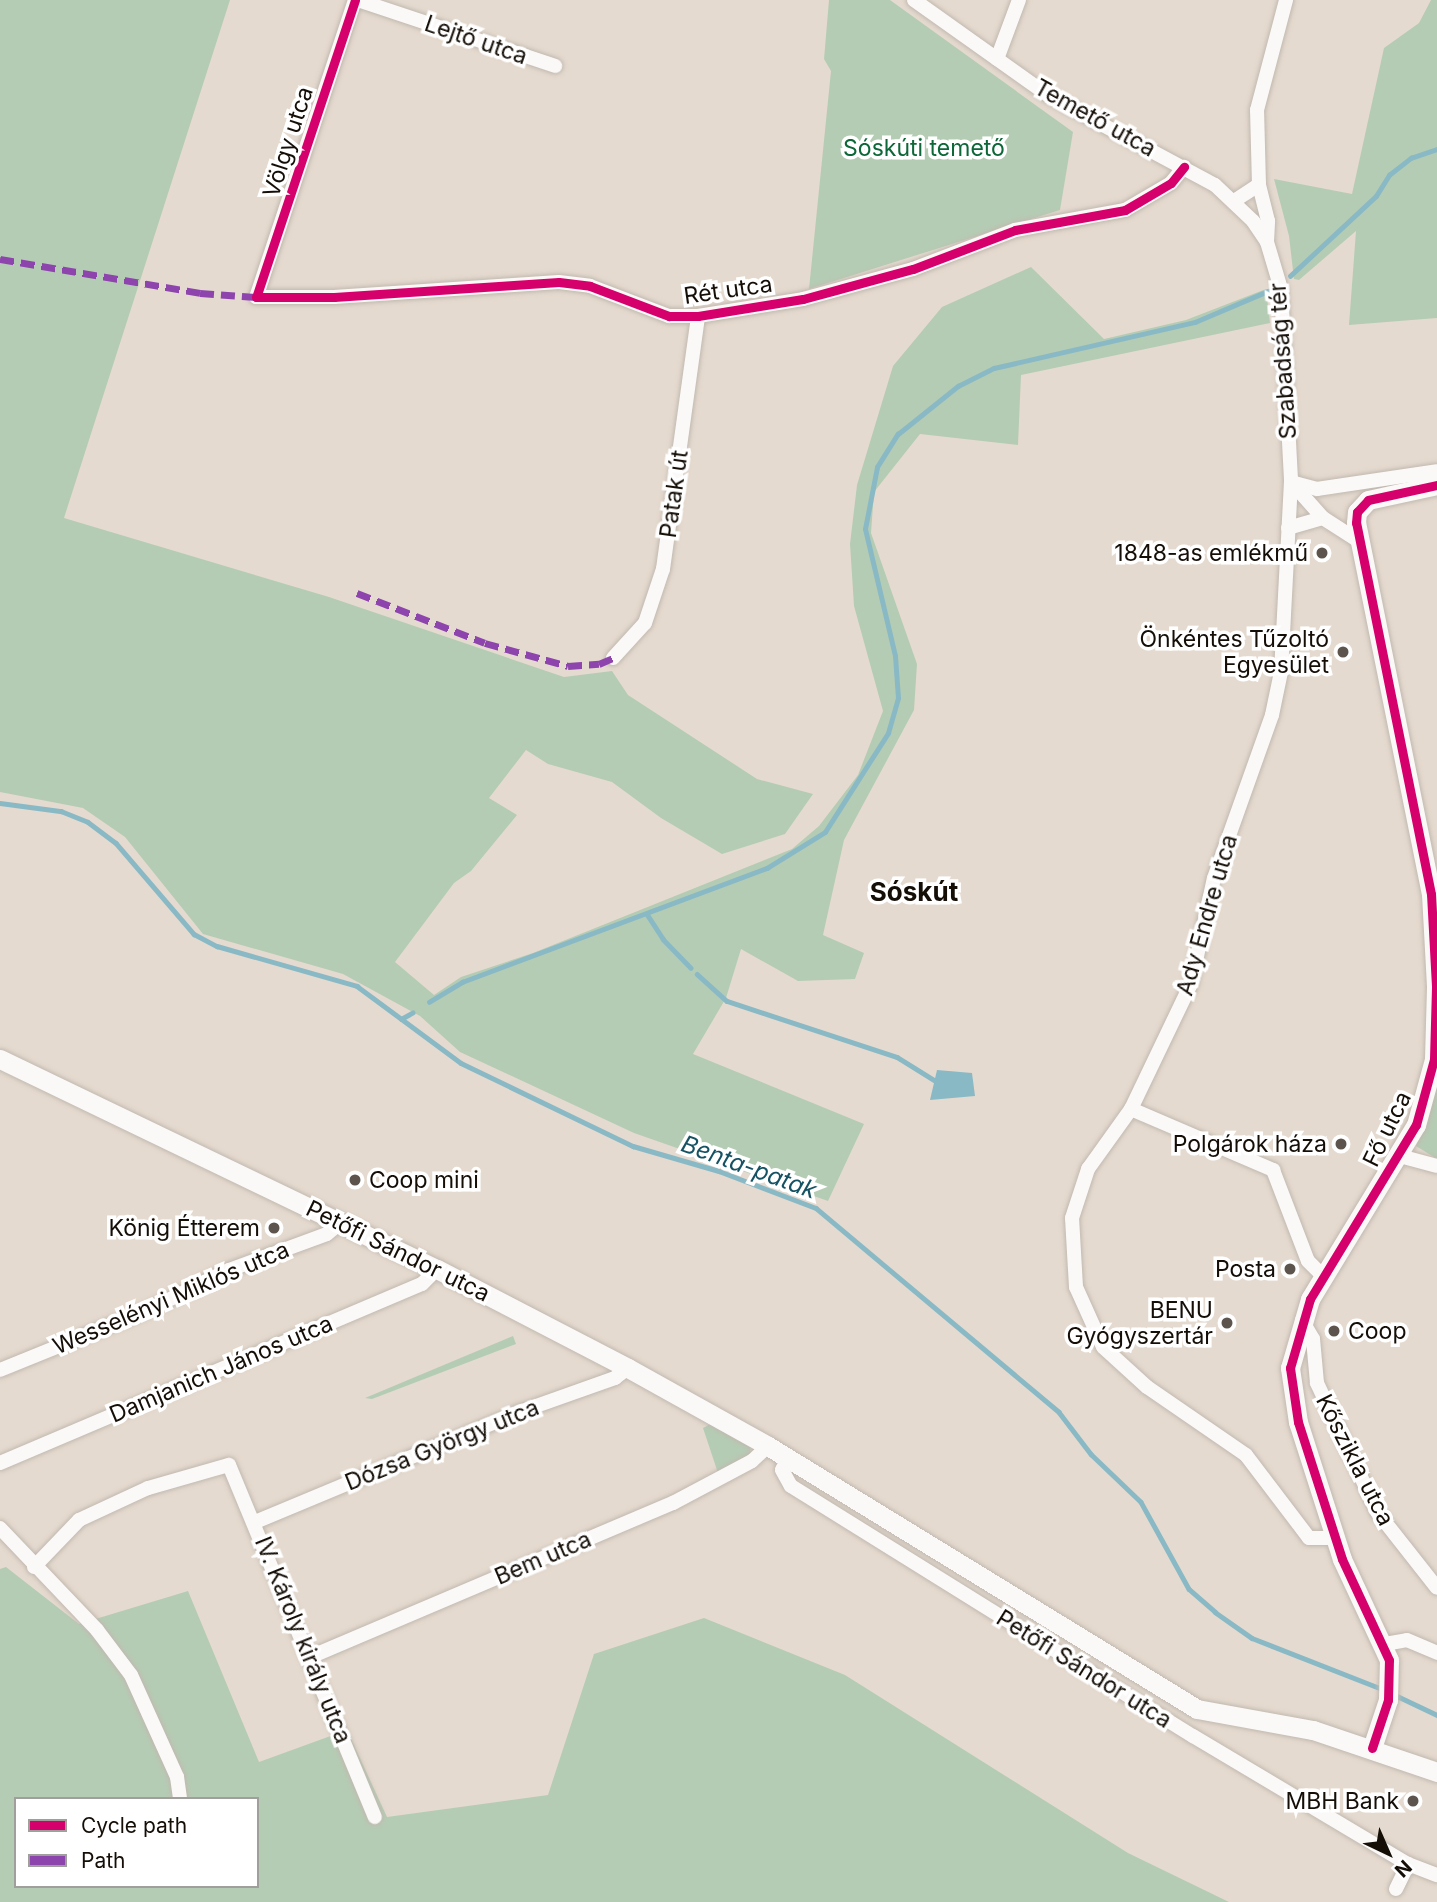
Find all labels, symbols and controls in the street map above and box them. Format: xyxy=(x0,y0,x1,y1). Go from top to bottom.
street label: Lejtő utca xyxy=(421,10,531,70)
street label: Temető utca xyxy=(1029,73,1161,163)
street label: Völgy utca xyxy=(257,83,319,201)
park label: Sóskúti temető xyxy=(843,134,1005,162)
street label: Rét utca xyxy=(682,270,774,310)
street label: Szabadság tér xyxy=(1264,282,1302,440)
street label: Patak út xyxy=(654,448,694,540)
place label: 1848-as emlékmű xyxy=(1114,539,1308,567)
marker: 1848-as emlékmű xyxy=(1314,545,1330,561)
place label: Önkéntes Tűzoltó Egyesület xyxy=(1139,625,1329,679)
marker: Önkéntes Tűzoltó Egyesület xyxy=(1335,644,1351,660)
street label: Ady Endre utca xyxy=(1171,831,1243,999)
district label: Sóskút xyxy=(870,876,958,908)
street label: Fő utca xyxy=(1357,1087,1417,1171)
water label: Benta-patak xyxy=(677,1129,821,1205)
place label: Polgárok háza xyxy=(1173,1130,1327,1158)
marker: Polgárok háza xyxy=(1333,1136,1349,1152)
place label: Coop mini xyxy=(369,1166,479,1194)
marker: Coop mini xyxy=(347,1172,363,1188)
street label: Petőfi Sándor utca xyxy=(302,1195,494,1307)
place label: König Étterem xyxy=(109,1214,260,1242)
marker: König Étterem xyxy=(266,1220,282,1236)
street label: Wesselényi Miklós utca xyxy=(49,1236,293,1360)
place label: Posta xyxy=(1215,1255,1276,1283)
marker: Posta xyxy=(1282,1261,1298,1277)
place label: BENU Gyógyszertár xyxy=(1066,1296,1213,1350)
street label: Damjanich János utca xyxy=(105,1309,337,1429)
marker: BENU Gyógyszertár xyxy=(1219,1315,1235,1331)
place label: Coop xyxy=(1348,1317,1406,1345)
marker: Coop xyxy=(1326,1323,1342,1339)
street label: Kőszikla utca xyxy=(1310,1390,1400,1530)
street label: Dózsa György utca xyxy=(341,1393,543,1497)
street label: Bem utca xyxy=(491,1525,595,1591)
street label: IV. Károly király utca xyxy=(249,1533,357,1747)
street label: Petőfi Sándor utca xyxy=(991,1604,1177,1734)
place label: MBH Bank xyxy=(1285,1787,1399,1815)
marker: MBH Bank xyxy=(1405,1793,1421,1809)
legend xyxy=(14,1797,259,1888)
text: Cycle path xyxy=(81,1813,187,1838)
north arrow xyxy=(1353,1818,1423,1888)
text: Path xyxy=(81,1848,126,1873)
text: N xyxy=(1390,1855,1416,1882)

